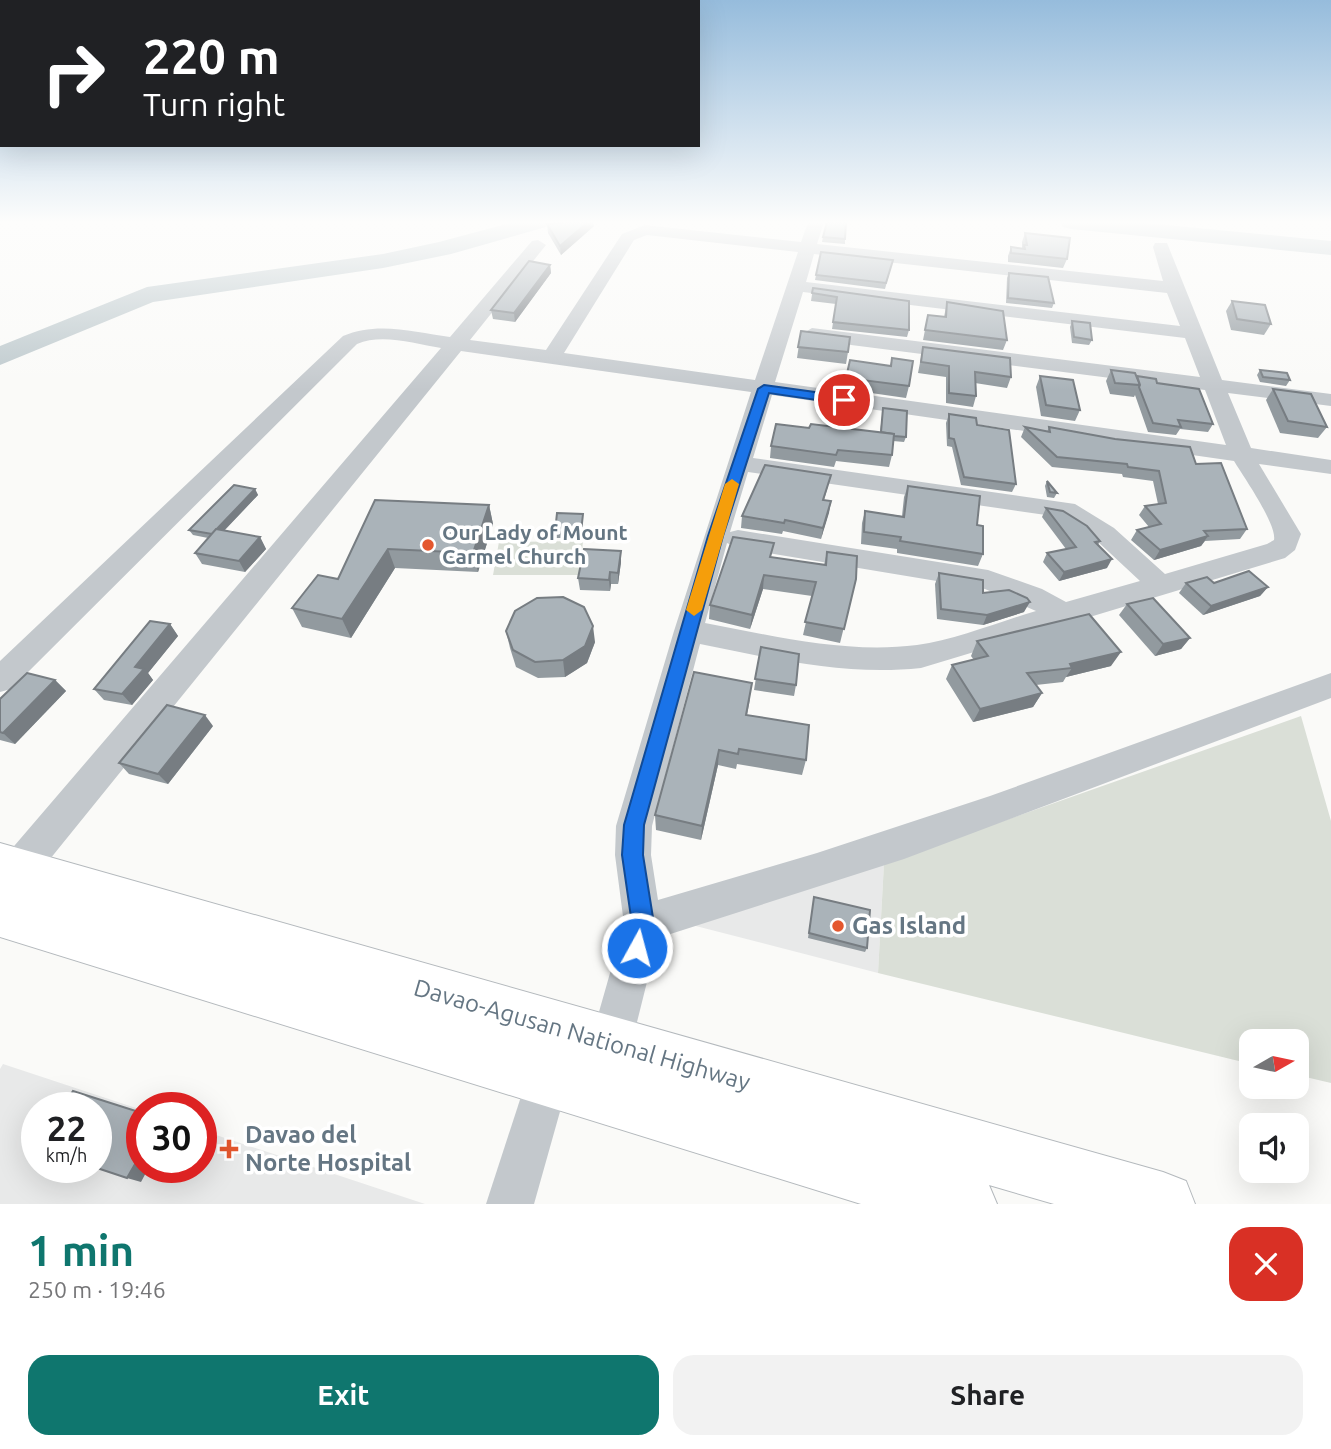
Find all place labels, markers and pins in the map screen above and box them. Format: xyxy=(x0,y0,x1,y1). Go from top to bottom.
pin xyxy=(814,370,874,430)
place label: Our Lady of Mount Carmel Church xyxy=(442,520,628,568)
marker: Our Lady of Mount Carmel Church xyxy=(420,537,436,553)
place label: Gas Island xyxy=(852,912,966,939)
marker: Gas Island xyxy=(830,918,846,934)
place label: Davao del Norte Hospital xyxy=(245,1121,411,1176)
marker: Davao del Norte Hospital xyxy=(219,1139,239,1159)

